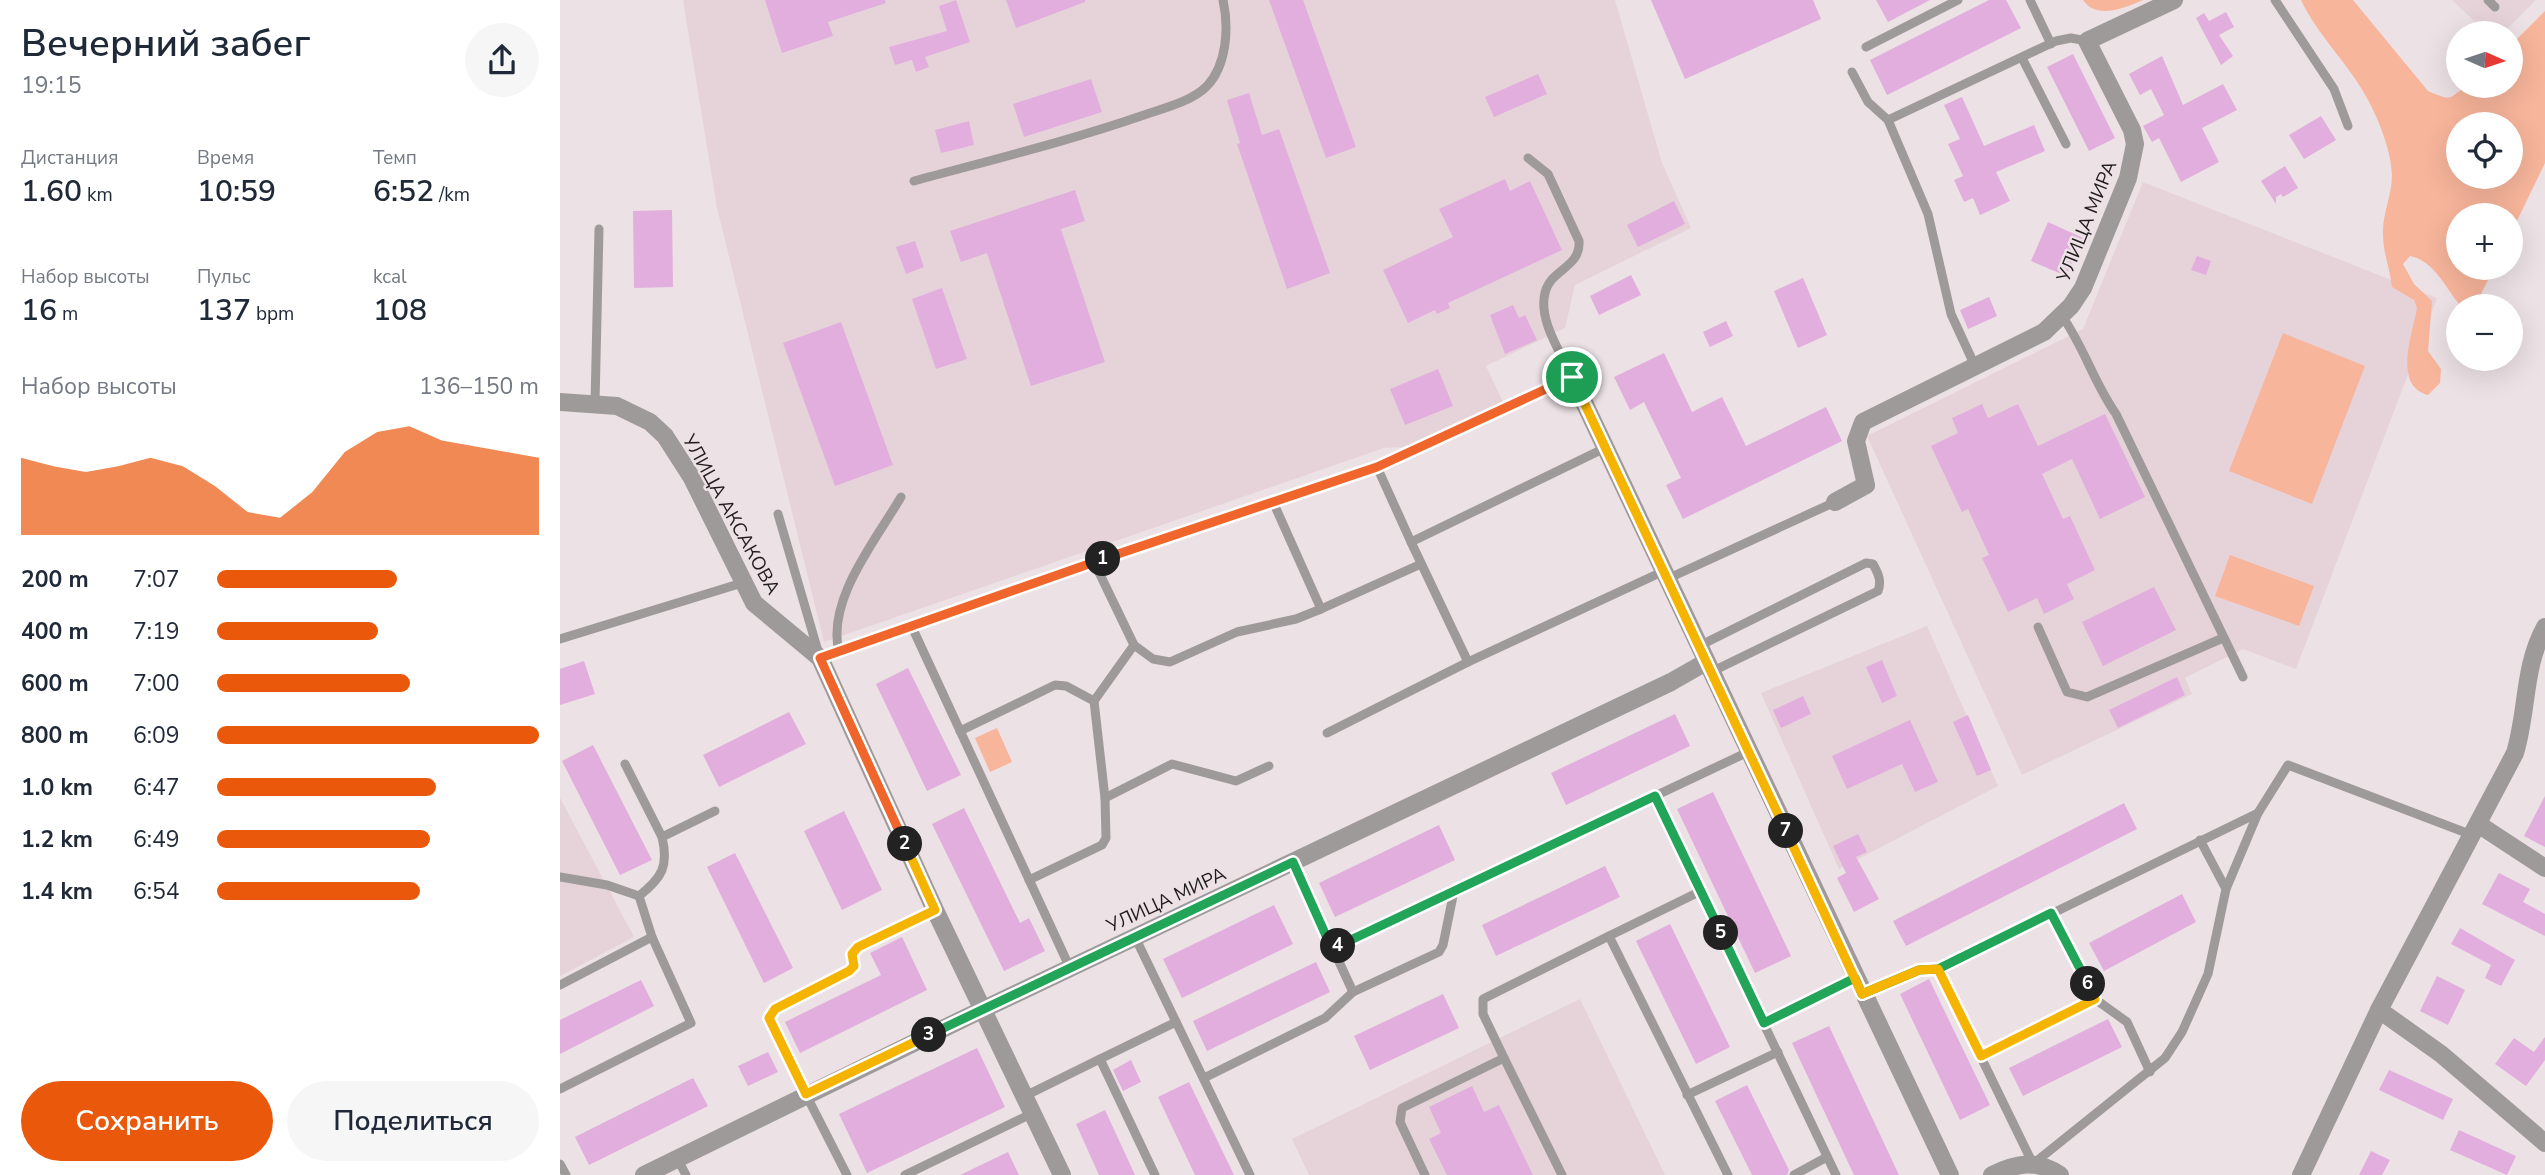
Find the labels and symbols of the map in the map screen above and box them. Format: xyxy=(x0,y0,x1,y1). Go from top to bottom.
north arrow xyxy=(2446,21,2524,98)
street label: УЛИЦА МИРА xyxy=(2050,157,2123,287)
pin xyxy=(1542,347,1602,407)
street label: УЛИЦА АКСАКОВА xyxy=(676,429,786,599)
pin: 1 xyxy=(1086,542,1120,576)
pin: 7 xyxy=(1768,814,1804,848)
pin: 2 xyxy=(888,826,922,862)
street label: УЛИЦА МИРА xyxy=(1102,861,1230,939)
pin: 5 xyxy=(1704,916,1738,950)
pin: 4 xyxy=(1320,928,1356,964)
pin: 6 xyxy=(2070,967,2106,1002)
pin: 3 xyxy=(912,1018,946,1052)

